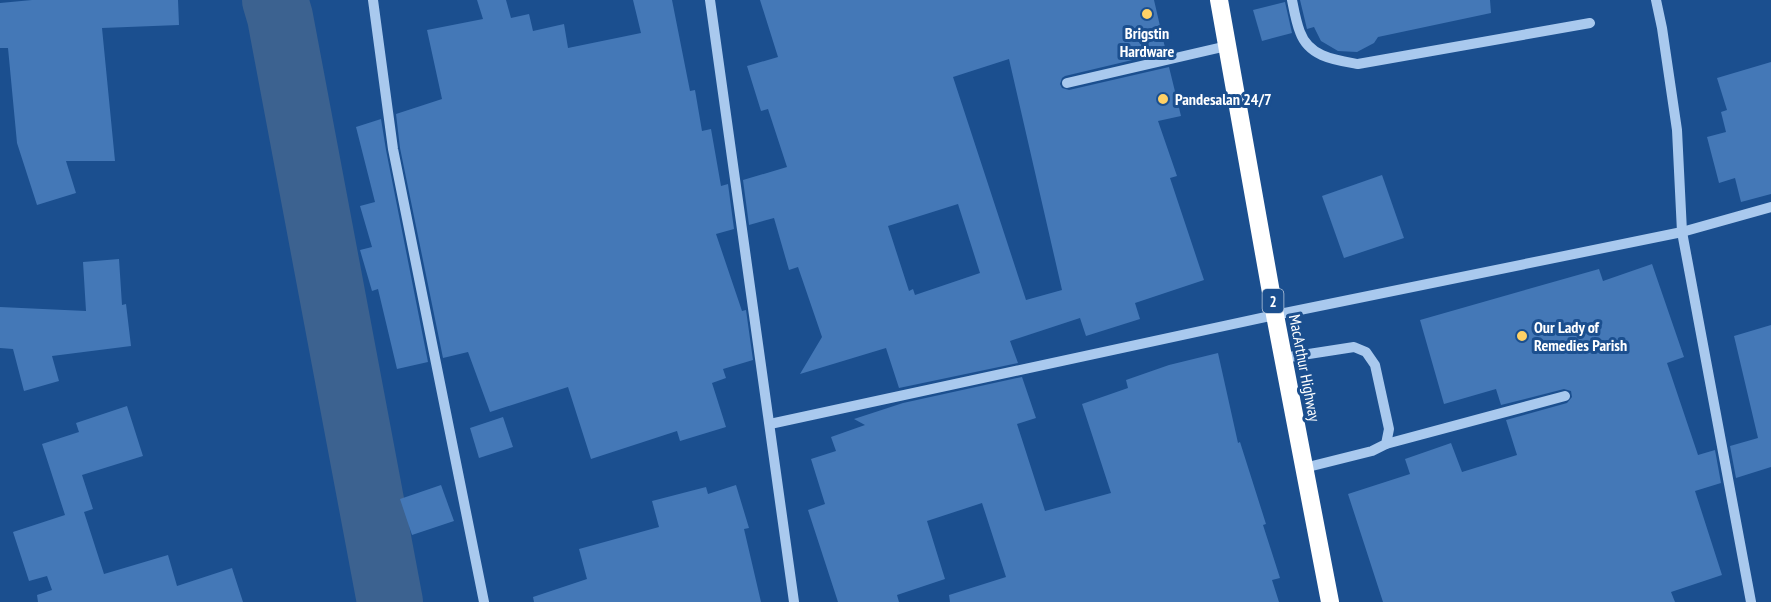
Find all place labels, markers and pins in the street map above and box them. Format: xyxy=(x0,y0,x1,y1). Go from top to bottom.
marker: Brigstin Hardware xyxy=(1140,7,1154,21)
place label: Brigstin Hardware xyxy=(1120,23,1174,61)
place label: Pandesalan 24/7 xyxy=(1175,89,1272,109)
marker: Pandesalan 24/7 xyxy=(1156,92,1170,106)
place label: Our Lady of Remedies Parish xyxy=(1534,317,1627,355)
marker: Our Lady of Remedies Parish xyxy=(1515,329,1529,343)

